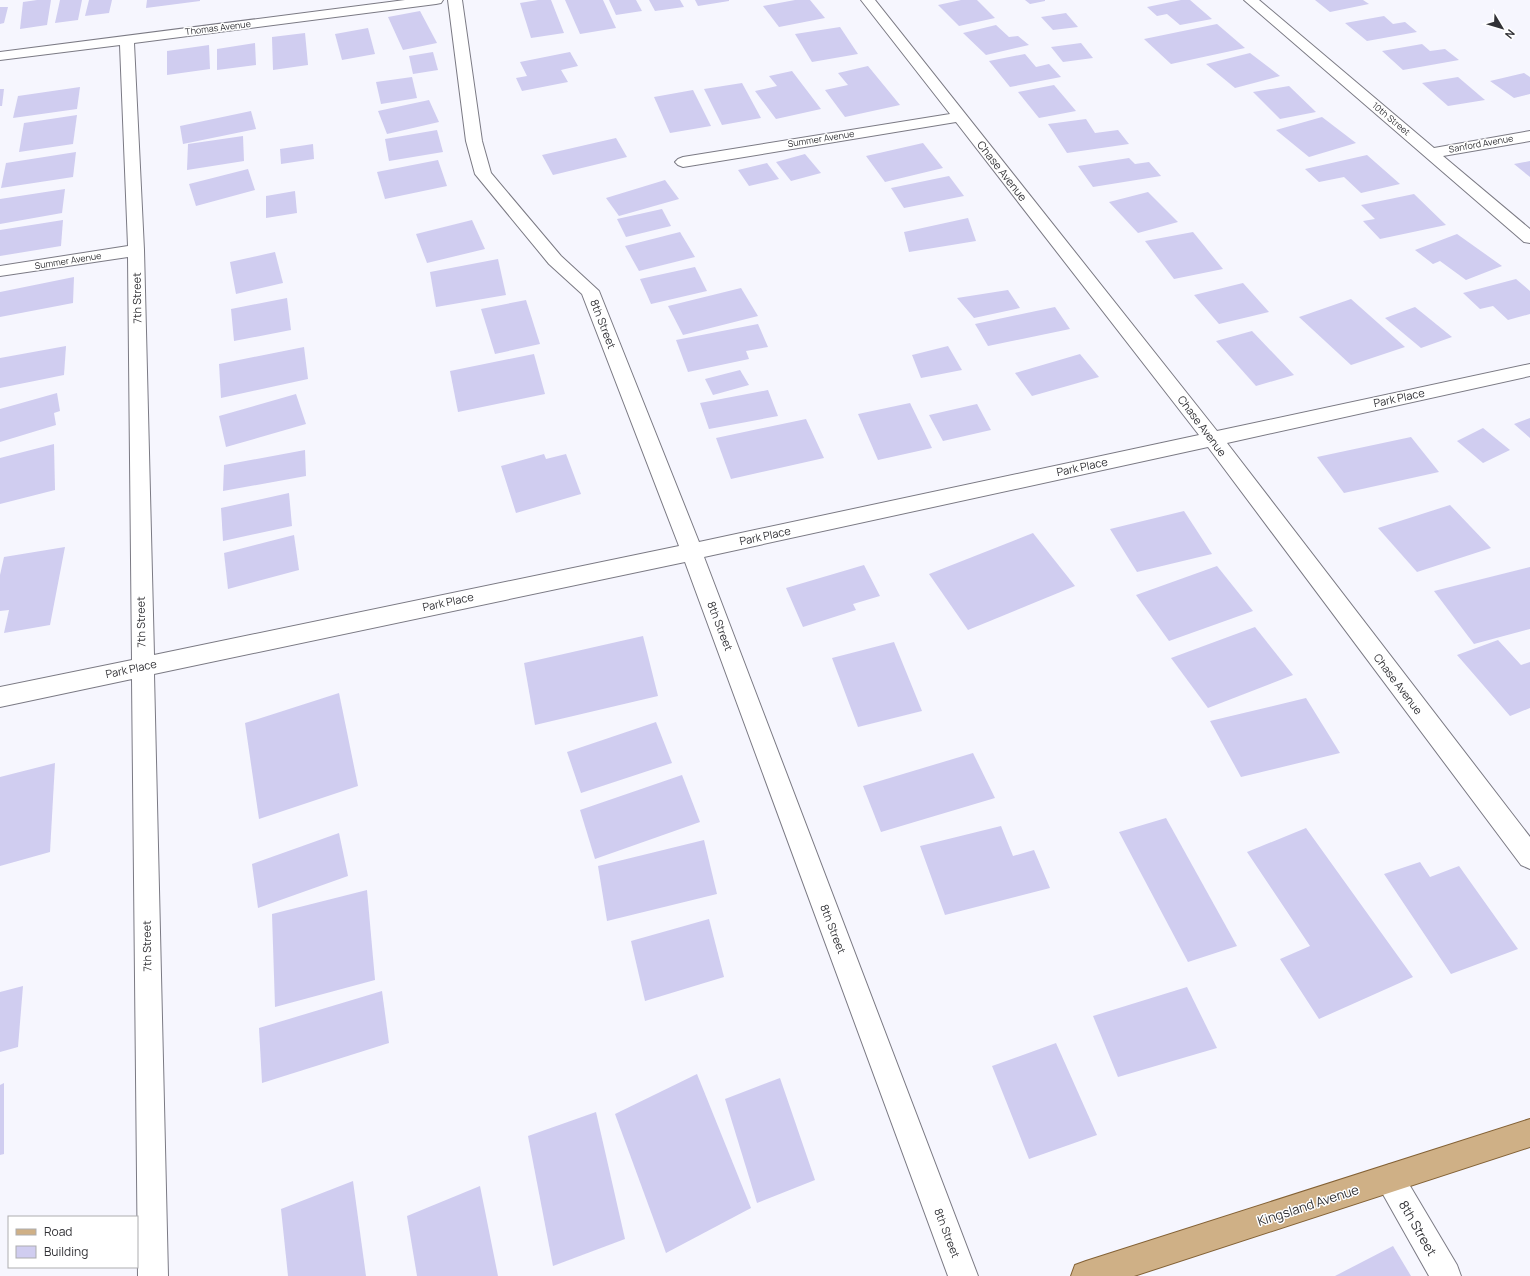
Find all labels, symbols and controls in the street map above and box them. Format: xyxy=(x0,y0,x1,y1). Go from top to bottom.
north arrow xyxy=(1482,8,1522,48)
street label: Thomas Avenue xyxy=(184,17,251,38)
text: N xyxy=(1502,27,1519,42)
street label: 10th Street xyxy=(1369,99,1413,139)
street label: Summer Avenue xyxy=(787,127,855,150)
street label: Sanford Avenue xyxy=(1448,131,1514,156)
street label: Chase Avenue xyxy=(974,137,1031,204)
street label: Summer Avenue xyxy=(34,249,102,272)
street label: 7th Street xyxy=(129,272,144,324)
street label: 8th Street xyxy=(587,297,620,351)
street label: Park Place xyxy=(1372,385,1426,410)
street label: Chase Avenue xyxy=(1175,392,1231,460)
street label: Park Place xyxy=(1055,454,1109,479)
street label: Park Place xyxy=(738,523,792,548)
street label: Park Place xyxy=(421,589,475,614)
street label: 7th Street xyxy=(133,596,148,648)
street label: 8th Street xyxy=(704,599,737,653)
street label: Chase Avenue xyxy=(1371,650,1427,718)
street label: Park Place xyxy=(104,656,158,681)
street label: 8th Street xyxy=(817,902,850,956)
street label: 7th Street xyxy=(139,920,154,972)
street label: Kingsland Avenue xyxy=(1255,1180,1361,1230)
street label: 8th Street xyxy=(1395,1197,1441,1259)
street label: 8th Street xyxy=(931,1206,964,1260)
legend xyxy=(8,1216,138,1268)
text: Road xyxy=(44,1223,72,1240)
text: Building xyxy=(44,1243,88,1260)

